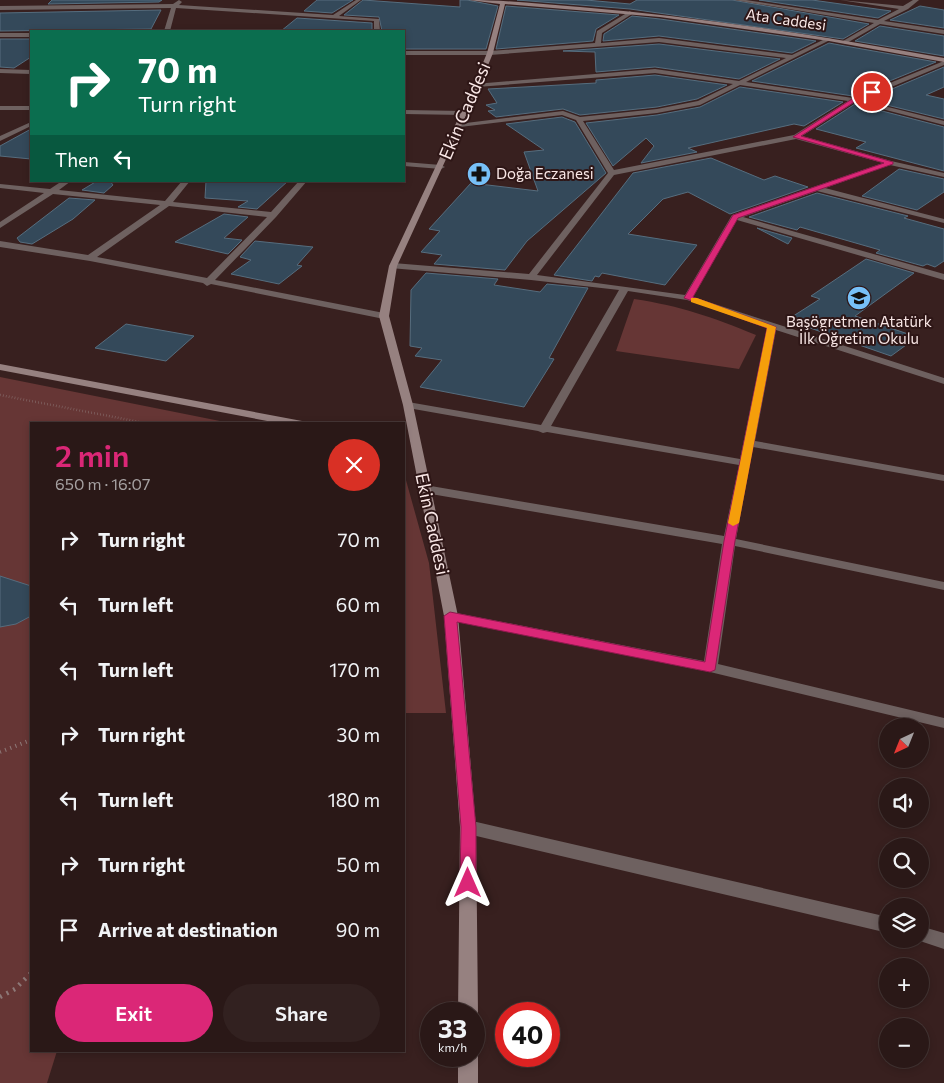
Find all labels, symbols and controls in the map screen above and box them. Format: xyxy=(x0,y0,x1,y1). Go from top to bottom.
street label: Ata Caddesi xyxy=(745,4,827,34)
text: 70 m xyxy=(138,47,218,90)
icon: right xyxy=(55,50,120,115)
street label: Ekin Caddesi xyxy=(434,59,494,163)
pin xyxy=(851,71,893,113)
icon: arrive xyxy=(858,78,886,106)
text: Turn right xyxy=(138,90,236,117)
icon: left xyxy=(109,145,137,173)
text: Then xyxy=(55,148,99,171)
pharmacy icon: Doğa Eczanesi xyxy=(466,161,492,187)
place label: Doğa Eczanesi xyxy=(496,164,594,182)
school or university icon: Başögretmen Atatürk İlk Öğretim Okulu xyxy=(846,285,872,311)
place label: Başögretmen Atatürk İlk Öğretim Okulu xyxy=(786,312,932,347)
text: 2 min xyxy=(55,436,129,473)
button: close xyxy=(328,439,380,491)
street label: Ekin Caddesi xyxy=(411,471,455,577)
text: 650 m · 16:07 xyxy=(55,474,150,493)
icon: right xyxy=(55,526,83,554)
text: Turn right xyxy=(98,528,185,551)
text: 70 m xyxy=(337,528,380,551)
icon: left xyxy=(55,591,83,619)
text: Turn left xyxy=(98,593,173,616)
text: 60 m xyxy=(336,593,380,616)
icon: left xyxy=(55,656,83,684)
text: Turn left xyxy=(98,658,173,681)
text: 170 m xyxy=(329,658,380,681)
north arrow xyxy=(879,718,929,768)
map controls xyxy=(879,718,929,1068)
icon: right xyxy=(55,721,83,749)
text: Turn right xyxy=(98,723,185,746)
text: 30 m xyxy=(337,723,380,746)
button: sound xyxy=(879,778,929,828)
icon: left xyxy=(55,786,83,814)
text: Turn left xyxy=(98,788,173,811)
text: 180 m xyxy=(328,788,380,811)
button: search xyxy=(879,838,929,888)
icon: right xyxy=(55,851,83,879)
text: Turn right xyxy=(98,853,185,876)
text: 50 m xyxy=(336,853,380,876)
position arrow xyxy=(441,856,493,908)
button: layers xyxy=(879,898,929,948)
icon: arrive xyxy=(55,916,83,944)
text: Arrive at destination xyxy=(98,918,278,941)
text: 90 m xyxy=(336,918,380,941)
button: + xyxy=(879,958,929,1008)
button: Exit xyxy=(55,984,213,1042)
button: Share xyxy=(223,984,380,1042)
speed limit sign: 40 xyxy=(495,1002,560,1067)
text: 33 xyxy=(438,1013,467,1043)
button: − xyxy=(879,1018,929,1068)
text: km/h xyxy=(438,1040,467,1054)

